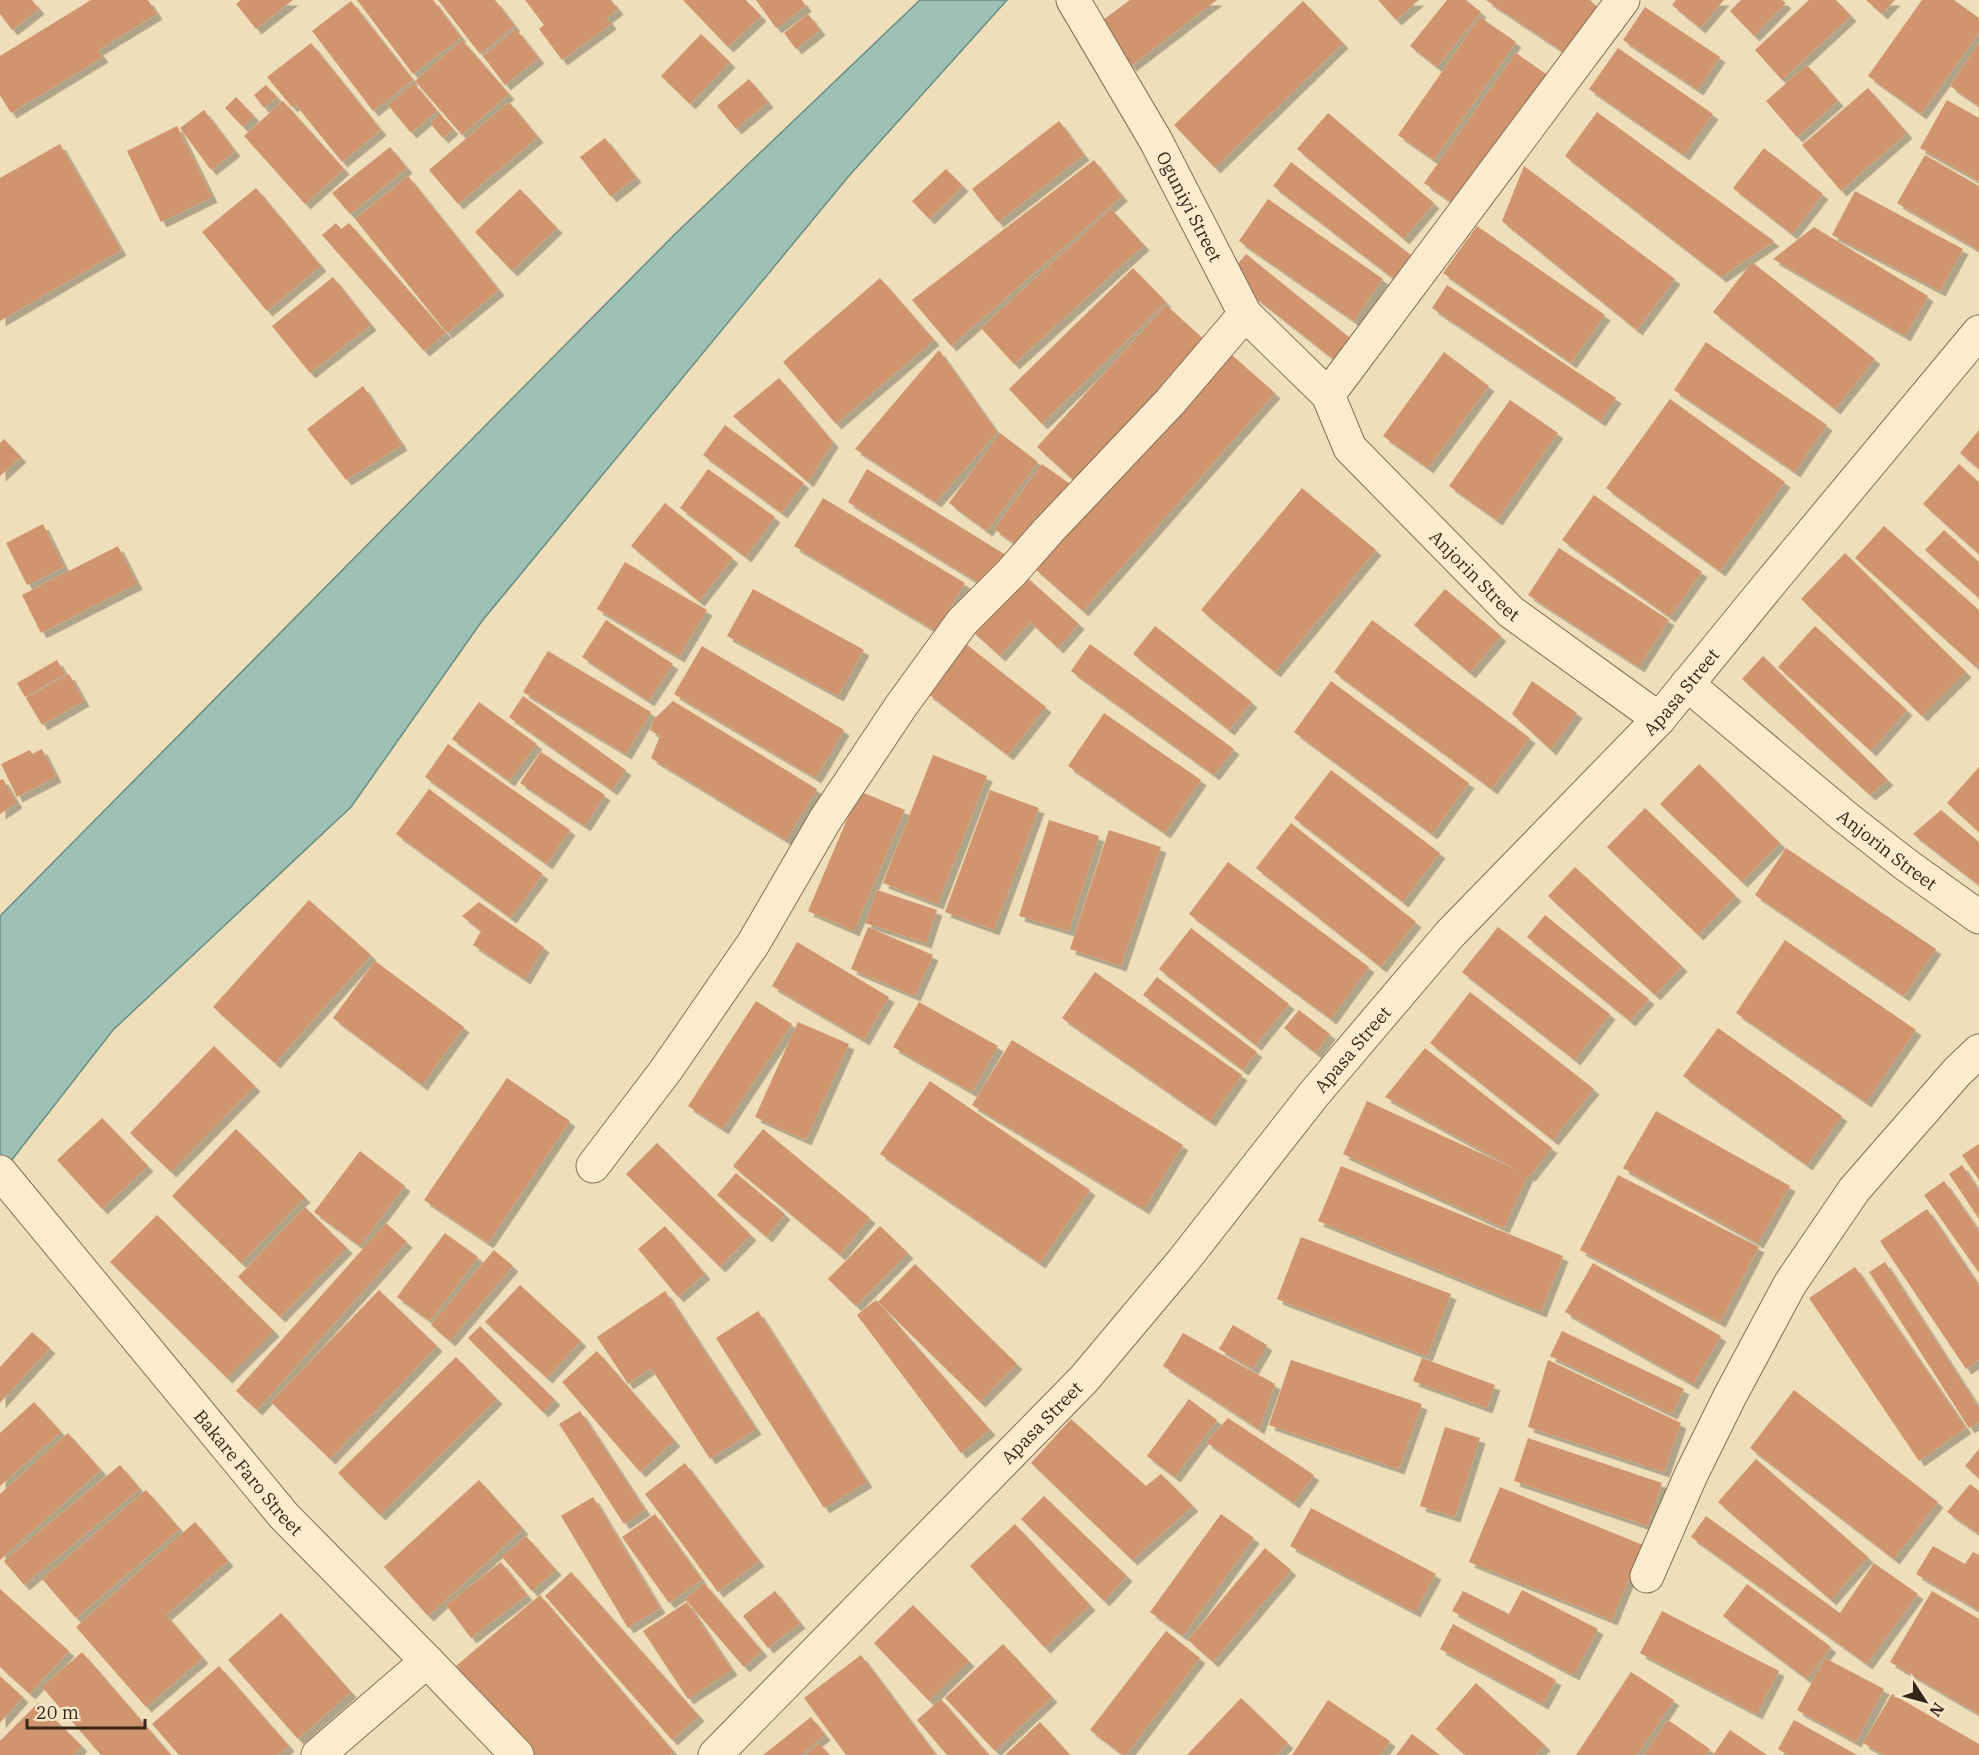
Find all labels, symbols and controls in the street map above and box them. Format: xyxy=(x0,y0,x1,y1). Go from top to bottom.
street label: Oguniyi Street xyxy=(1152,147,1228,265)
street label: Anjorin Street xyxy=(1425,525,1525,626)
street label: Apasa Street xyxy=(1638,643,1724,740)
street label: Anjorin Street xyxy=(1833,804,1942,895)
street label: Apasa Street xyxy=(1309,1001,1395,1097)
street label: Apasa Street xyxy=(996,1376,1087,1469)
street label: Bakare Faro Street xyxy=(189,1405,308,1540)
north arrow xyxy=(1895,1671,1955,1731)
scale bar xyxy=(27,1692,146,1730)
text: N xyxy=(1925,1699,1949,1721)
text: 20 m xyxy=(36,1701,79,1724)

